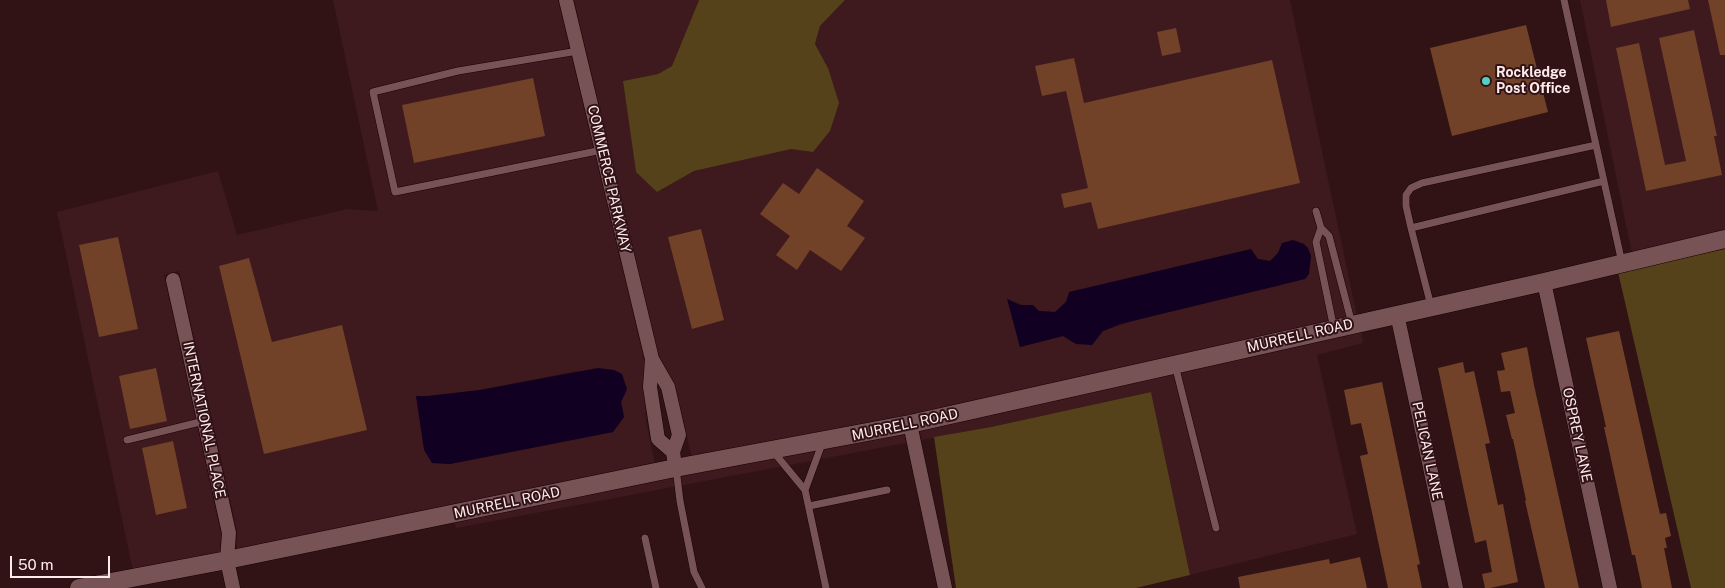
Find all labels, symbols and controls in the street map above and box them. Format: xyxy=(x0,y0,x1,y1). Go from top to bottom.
place label: Rockledge Post Office xyxy=(1496,65,1570,98)
marker: Rockledge Post Office xyxy=(1480,75,1492,87)
street label: COMMERCE PARKWAY xyxy=(584,104,634,254)
street label: MURRELL ROAD xyxy=(1245,316,1355,356)
street label: INTERNATIONAL PLACE xyxy=(179,340,229,500)
street label: OSPREY LANE xyxy=(1559,386,1595,484)
street label: PELICAN LANE xyxy=(1408,400,1446,502)
street label: MURRELL ROAD xyxy=(850,406,960,444)
street label: MURRELL ROAD xyxy=(452,484,562,522)
scale bar xyxy=(12,546,112,578)
text: 50 m xyxy=(18,556,53,573)

